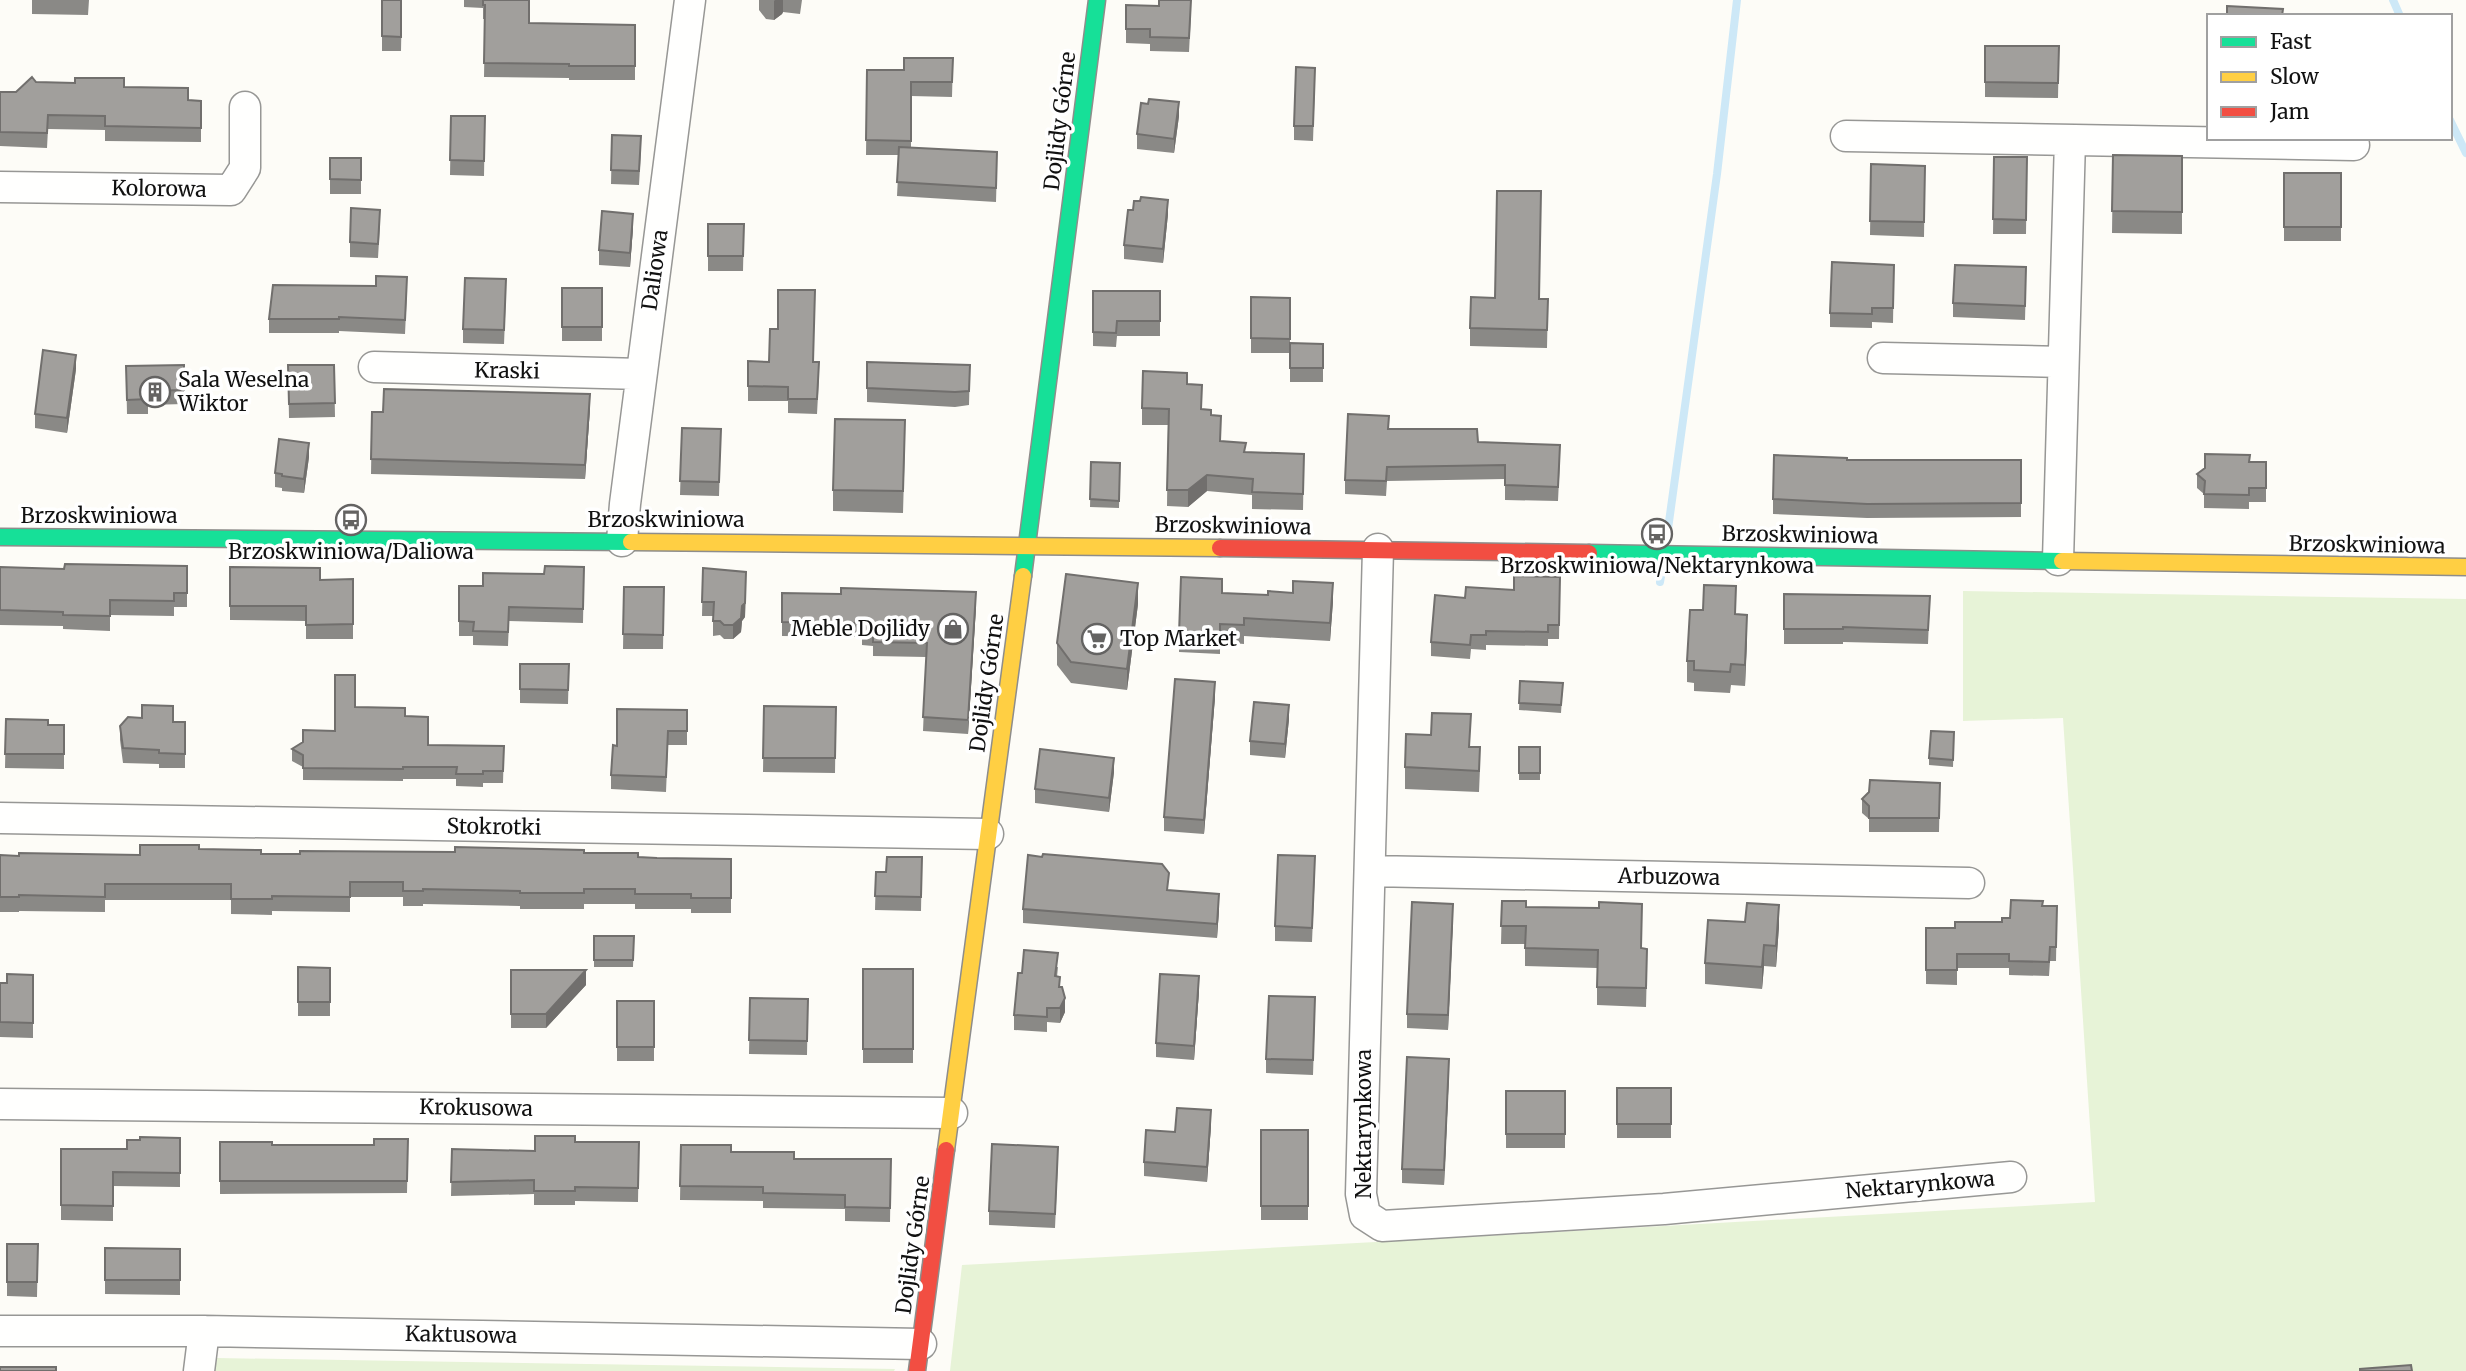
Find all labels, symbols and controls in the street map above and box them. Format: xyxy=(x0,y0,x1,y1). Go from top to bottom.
legend xyxy=(2207,14,2452,140)
text: Fast xyxy=(2270,28,2312,55)
street label: Dojlidy Górne xyxy=(1038,50,1081,192)
text: Slow xyxy=(2270,63,2319,90)
text: Jam xyxy=(2269,98,2309,125)
street label: Kolorowa xyxy=(111,174,207,203)
street label: Daliowa xyxy=(635,228,674,312)
street label: Kraski xyxy=(474,356,540,385)
place label: Sala Weselna Wiktor xyxy=(177,366,309,417)
building icon: Sala Weselna Wiktor xyxy=(138,375,172,409)
street label: Brzoskwiniowa xyxy=(21,502,177,529)
bus stop icon: Brzoskwiniowa/Daliowa xyxy=(334,503,368,537)
street label: Brzoskwiniowa xyxy=(588,506,744,533)
street label: Brzoskwiniowa xyxy=(1154,511,1312,540)
bus stop icon: Brzoskwiniowa/Nektarynkowa xyxy=(1640,517,1674,551)
street label: Brzoskwiniowa xyxy=(1721,520,1879,549)
street label: Brzoskwiniowa xyxy=(2288,530,2446,559)
place label: Brzoskwiniowa/Daliowa xyxy=(228,538,474,565)
place label: Brzoskwiniowa/Nektarynkowa xyxy=(1500,552,1814,579)
shop icon: Meble Dojlidy xyxy=(936,612,970,646)
street label: Dojlidy Górne xyxy=(963,612,1010,754)
place label: Meble Dojlidy xyxy=(791,615,931,642)
supermarket icon: Top Market xyxy=(1080,622,1114,656)
place label: Top Market xyxy=(1120,625,1237,652)
street label: Stokrotki xyxy=(446,812,542,841)
street label: Arbuzowa xyxy=(1617,862,1720,891)
street label: Nektarynkowa xyxy=(1350,1049,1377,1199)
street label: Krokusowa xyxy=(419,1093,533,1122)
street label: Nektarynkowa xyxy=(1844,1165,1996,1204)
street label: Dojlidy Górne xyxy=(889,1174,936,1316)
street label: Kaktusowa xyxy=(405,1320,517,1349)

